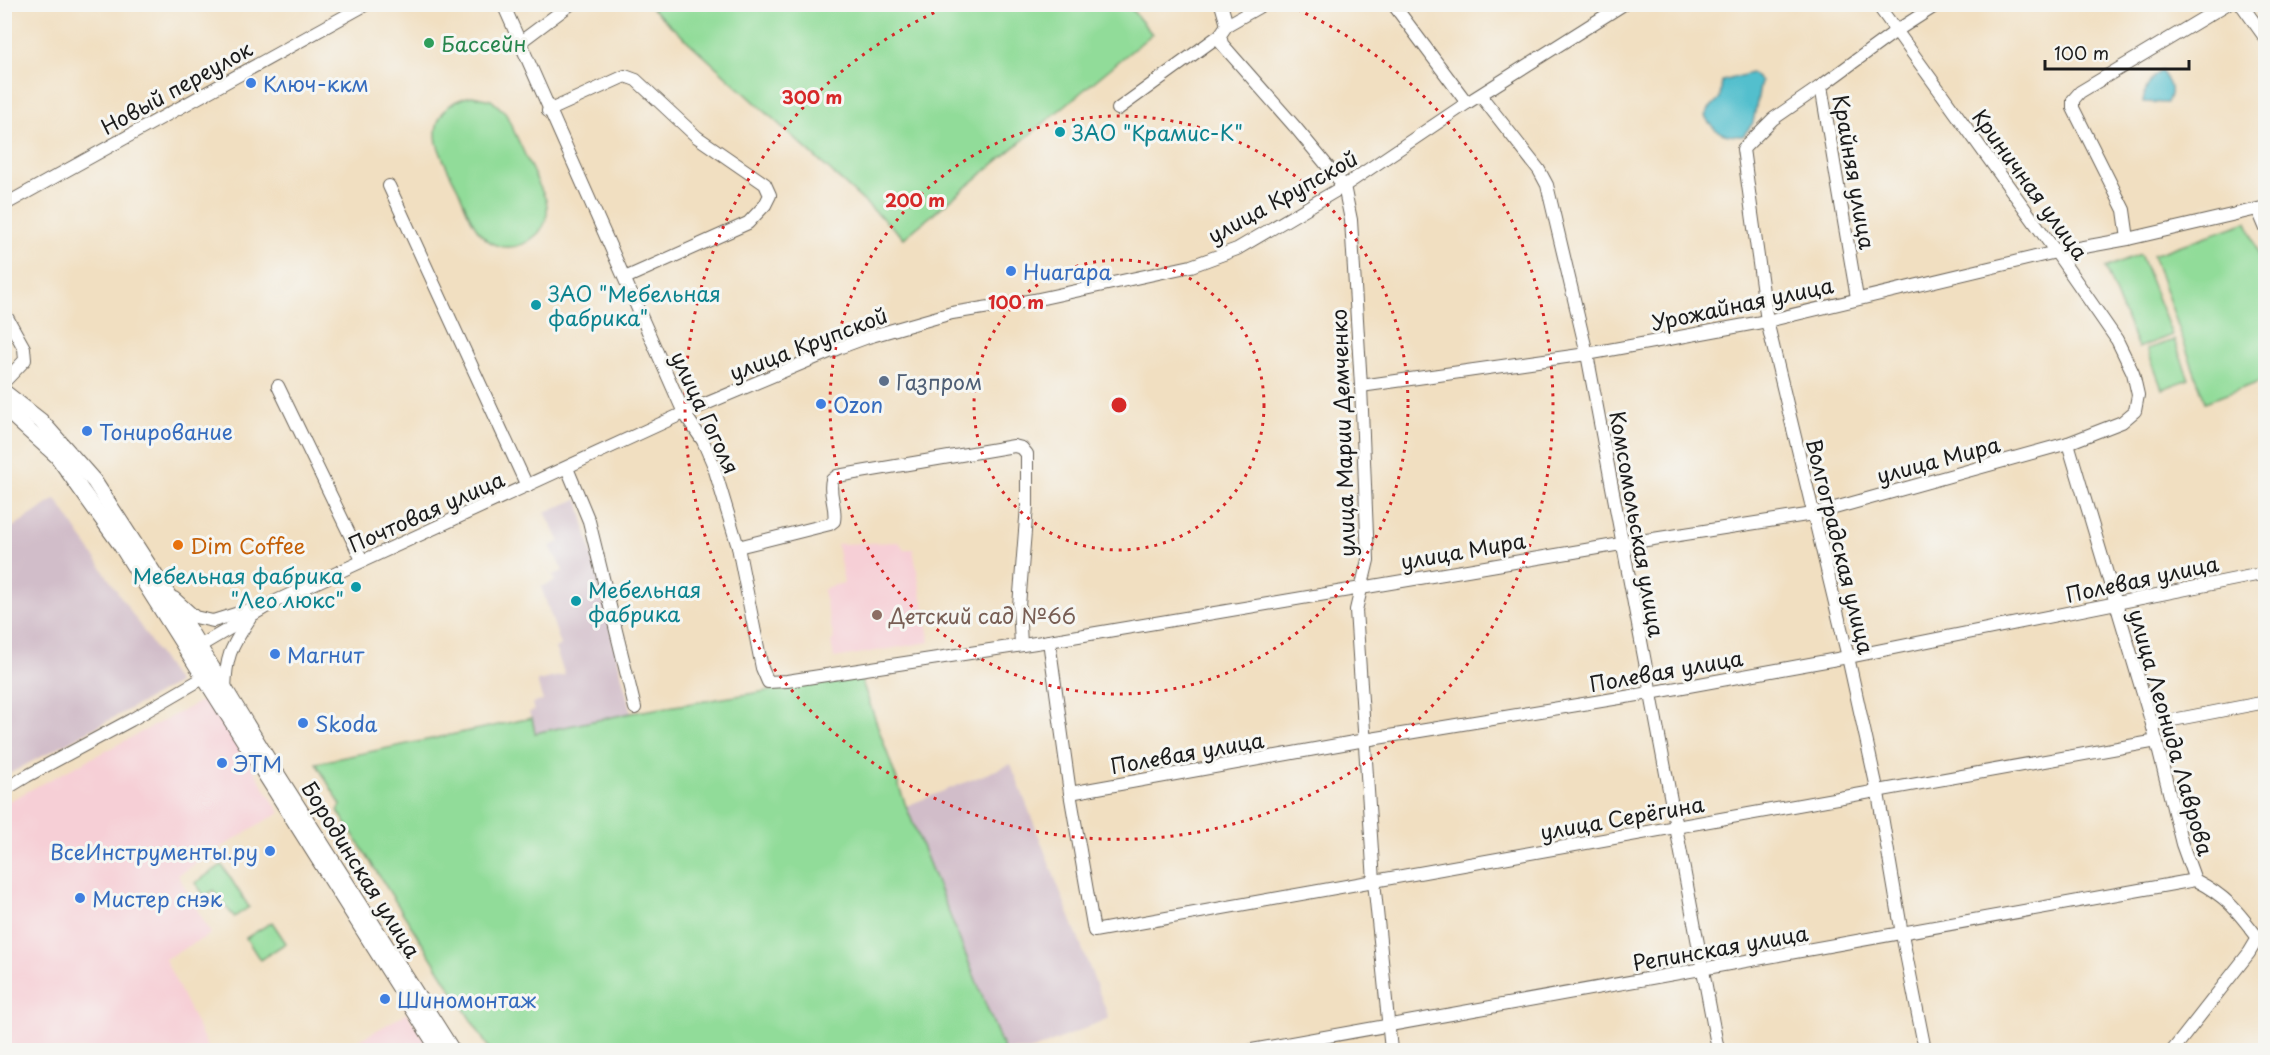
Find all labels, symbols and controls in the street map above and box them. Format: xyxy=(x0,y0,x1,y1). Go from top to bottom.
place label: Бассейн xyxy=(441,27,527,59)
street label: Новый переулок xyxy=(94,32,258,142)
scale bar xyxy=(2045,33,2189,71)
marker: Бассейн xyxy=(422,36,436,50)
text: 100 m xyxy=(2054,39,2109,66)
place label: Ключ-ккм xyxy=(263,67,369,99)
marker: Ключ-ккм xyxy=(244,76,258,90)
text: 300 m xyxy=(782,83,842,110)
street label: Крайняя улица xyxy=(1826,92,1884,253)
street label: Криничная улица xyxy=(1965,102,2097,267)
place label: ЗАО "Крамис-К" xyxy=(1072,116,1243,148)
marker: ЗАО "Крамис-К" xyxy=(1053,125,1067,139)
street label: улица Крупской xyxy=(1201,142,1363,250)
text: 200 m xyxy=(885,186,945,213)
place label: Ниагара xyxy=(1023,255,1112,287)
marker: Ниагара xyxy=(1004,264,1018,278)
street label: Урожайная улица xyxy=(1648,268,1837,338)
place label: ЗАО "Мебельная фабрика" xyxy=(548,277,721,333)
text: 100 m xyxy=(988,288,1044,315)
marker: ЗАО "Мебельная фабрика" xyxy=(529,298,543,312)
street label: улица Крупской xyxy=(724,298,892,388)
street label: улица Марии Демченко xyxy=(1322,308,1362,558)
street label: улица Гоголя xyxy=(664,345,748,479)
place label: Газпром xyxy=(896,365,982,397)
marker: Газпром xyxy=(877,374,891,388)
place label: Ozon xyxy=(833,388,883,420)
centre of rings xyxy=(1109,395,1129,415)
marker: Ozon xyxy=(814,397,828,411)
street label: Комсомольская улица xyxy=(1602,409,1674,640)
place label: Тонирование xyxy=(99,415,233,447)
marker: Тонирование xyxy=(80,424,94,438)
street label: улица Мира xyxy=(1873,427,2004,491)
street label: Волгоградская улица xyxy=(1799,435,1883,658)
street label: Почтовая улица xyxy=(343,462,510,560)
street label: улица Мира xyxy=(1398,523,1529,577)
place label: Dim Coffee xyxy=(190,529,306,561)
marker: Dim Coffee xyxy=(171,538,185,552)
street label: Полевая улица xyxy=(2063,546,2222,610)
place label: Мебельная фабрика "Лео люкс" xyxy=(133,559,345,615)
place label: Мебельная фабрика xyxy=(588,573,701,629)
marker: Мебельная фабрика "Лео люкс" xyxy=(349,580,363,594)
marker: Мебельная фабрика xyxy=(569,594,583,608)
place label: Детский сад №66 xyxy=(888,599,1076,631)
street label: улица Леонида Лаврова xyxy=(2121,605,2223,859)
marker: Детский сад №66 xyxy=(870,608,884,622)
place label: Магнит xyxy=(287,638,364,670)
street label: Полевая улица xyxy=(1587,641,1746,699)
marker: Магнит xyxy=(268,647,282,661)
place label: Skoda xyxy=(315,707,378,739)
marker: Skoda xyxy=(296,716,310,730)
street label: Полевая улица xyxy=(1108,723,1267,781)
place label: ЭТМ xyxy=(233,747,282,779)
marker: ЭТМ xyxy=(215,756,229,770)
street label: Бородинская улица xyxy=(295,774,430,964)
street label: улица Серёгина xyxy=(1537,787,1707,847)
place label: ВсеИнструменты.ру xyxy=(50,835,258,867)
marker: ВсеИнструменты.ру xyxy=(263,844,277,858)
place label: Мистер снэк xyxy=(92,882,223,914)
marker: Мистер снэк xyxy=(73,891,87,905)
street label: Репинская улица xyxy=(1630,916,1811,978)
place label: Шиномонтаж xyxy=(397,983,537,1015)
marker: Шиномонтаж xyxy=(378,992,392,1006)

